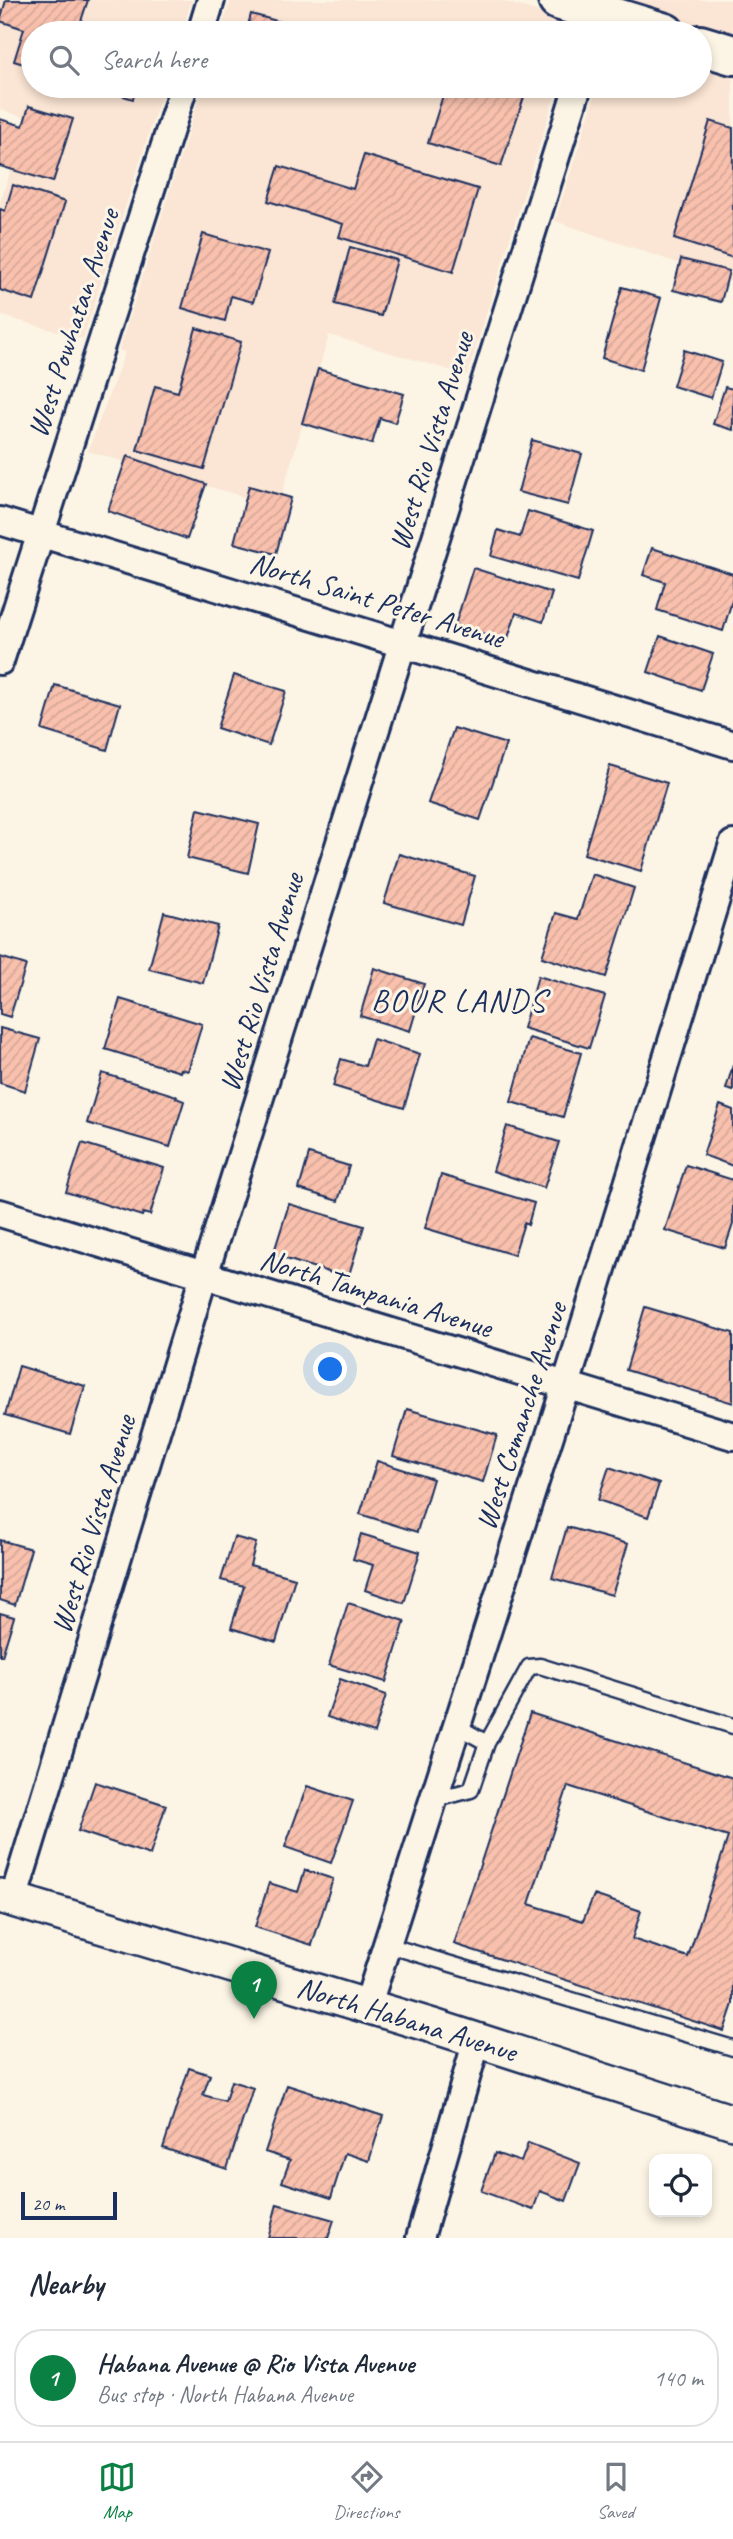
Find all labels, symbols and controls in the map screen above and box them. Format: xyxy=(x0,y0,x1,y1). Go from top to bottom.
search box xyxy=(21,21,712,98)
icon: search xyxy=(45,41,83,79)
text: Search here xyxy=(101,43,207,76)
street label: West Powhatan Avenue xyxy=(18,202,128,442)
street label: West Rio Vista Avenue xyxy=(380,325,483,555)
street label: North Saint Peter Avenue xyxy=(245,543,511,657)
street label: West Rio Vista Avenue xyxy=(210,866,313,1096)
district label: BOUR LANDS xyxy=(371,980,551,1021)
street label: North Tampania Avenue xyxy=(255,1240,499,1347)
street label: West Comanche Avenue xyxy=(466,1295,576,1534)
your location xyxy=(313,1352,347,1386)
street label: West Rio Vista Avenue xyxy=(42,1408,145,1638)
pin: 1 xyxy=(231,1961,277,2019)
street label: North Habana Avenue xyxy=(293,1968,523,2071)
map controls xyxy=(649,2154,712,2217)
button: locate xyxy=(649,2154,712,2217)
scale bar xyxy=(21,2189,117,2221)
text: 20 m xyxy=(32,2192,64,2216)
text: Nearby xyxy=(28,2265,104,2303)
text: Habana Avenue @ Rio Vista Avenue xyxy=(97,2347,414,2380)
text: 1 xyxy=(48,2364,58,2393)
text: 140 m xyxy=(654,2364,703,2393)
text: Bus stop · North Habana Avenue xyxy=(97,2380,353,2409)
tab: Map xyxy=(98,2458,136,2524)
tab: Directions xyxy=(333,2458,400,2524)
tab: Saved xyxy=(597,2458,635,2524)

